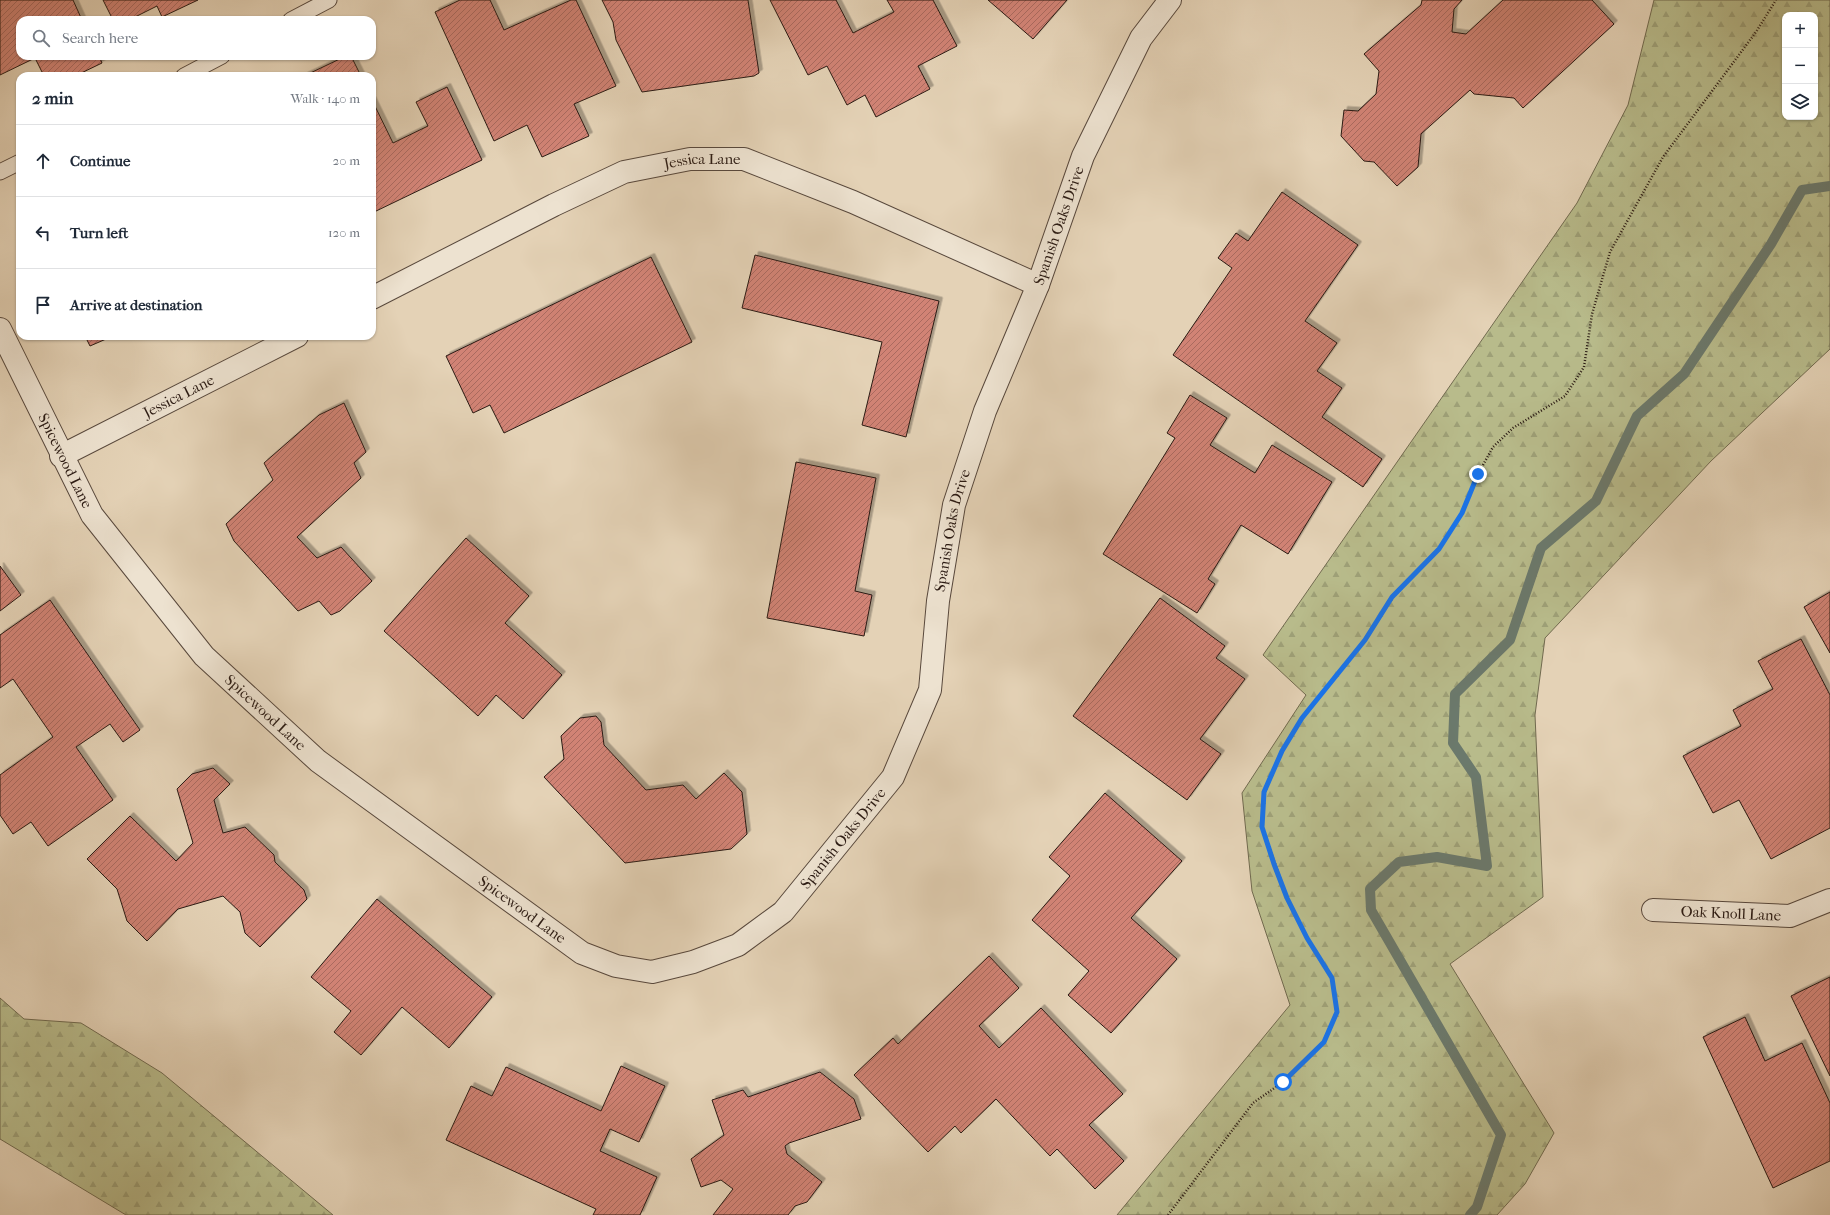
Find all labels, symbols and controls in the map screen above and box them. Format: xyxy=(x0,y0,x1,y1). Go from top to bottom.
map controls xyxy=(1782,12,1818,120)
button: + xyxy=(1782,12,1818,48)
search box xyxy=(16,16,376,60)
icon: search xyxy=(30,27,52,49)
text: Search here xyxy=(62,29,138,47)
button: − xyxy=(1782,48,1818,84)
button: layers xyxy=(1782,84,1818,120)
text: 2 min xyxy=(32,88,73,108)
text: Walk · 140 m xyxy=(291,91,360,106)
icon: ahead xyxy=(32,150,54,172)
street label: Jessica Lane xyxy=(661,150,741,173)
text: Continue xyxy=(70,152,130,170)
text: 20 m xyxy=(333,153,360,168)
street label: Spanish Oaks Drive xyxy=(1030,163,1088,288)
icon: left xyxy=(32,222,54,244)
text: Turn left xyxy=(70,224,128,242)
text: 120 m xyxy=(328,225,360,240)
icon: arrive xyxy=(32,294,54,316)
text: Arrive at destination xyxy=(70,296,202,314)
street label: Jessica Lane xyxy=(139,370,218,422)
street label: Spicewood Lane xyxy=(34,410,96,512)
route end xyxy=(1469,465,1487,483)
street label: Spanish Oaks Drive xyxy=(931,466,974,593)
street label: Spicewood Lane xyxy=(221,671,310,755)
street label: Spanish Oaks Drive xyxy=(797,784,890,893)
street label: Spicewood Lane xyxy=(475,872,570,948)
street label: Oak Knoll Lane xyxy=(1680,902,1782,925)
route start xyxy=(1274,1073,1292,1091)

